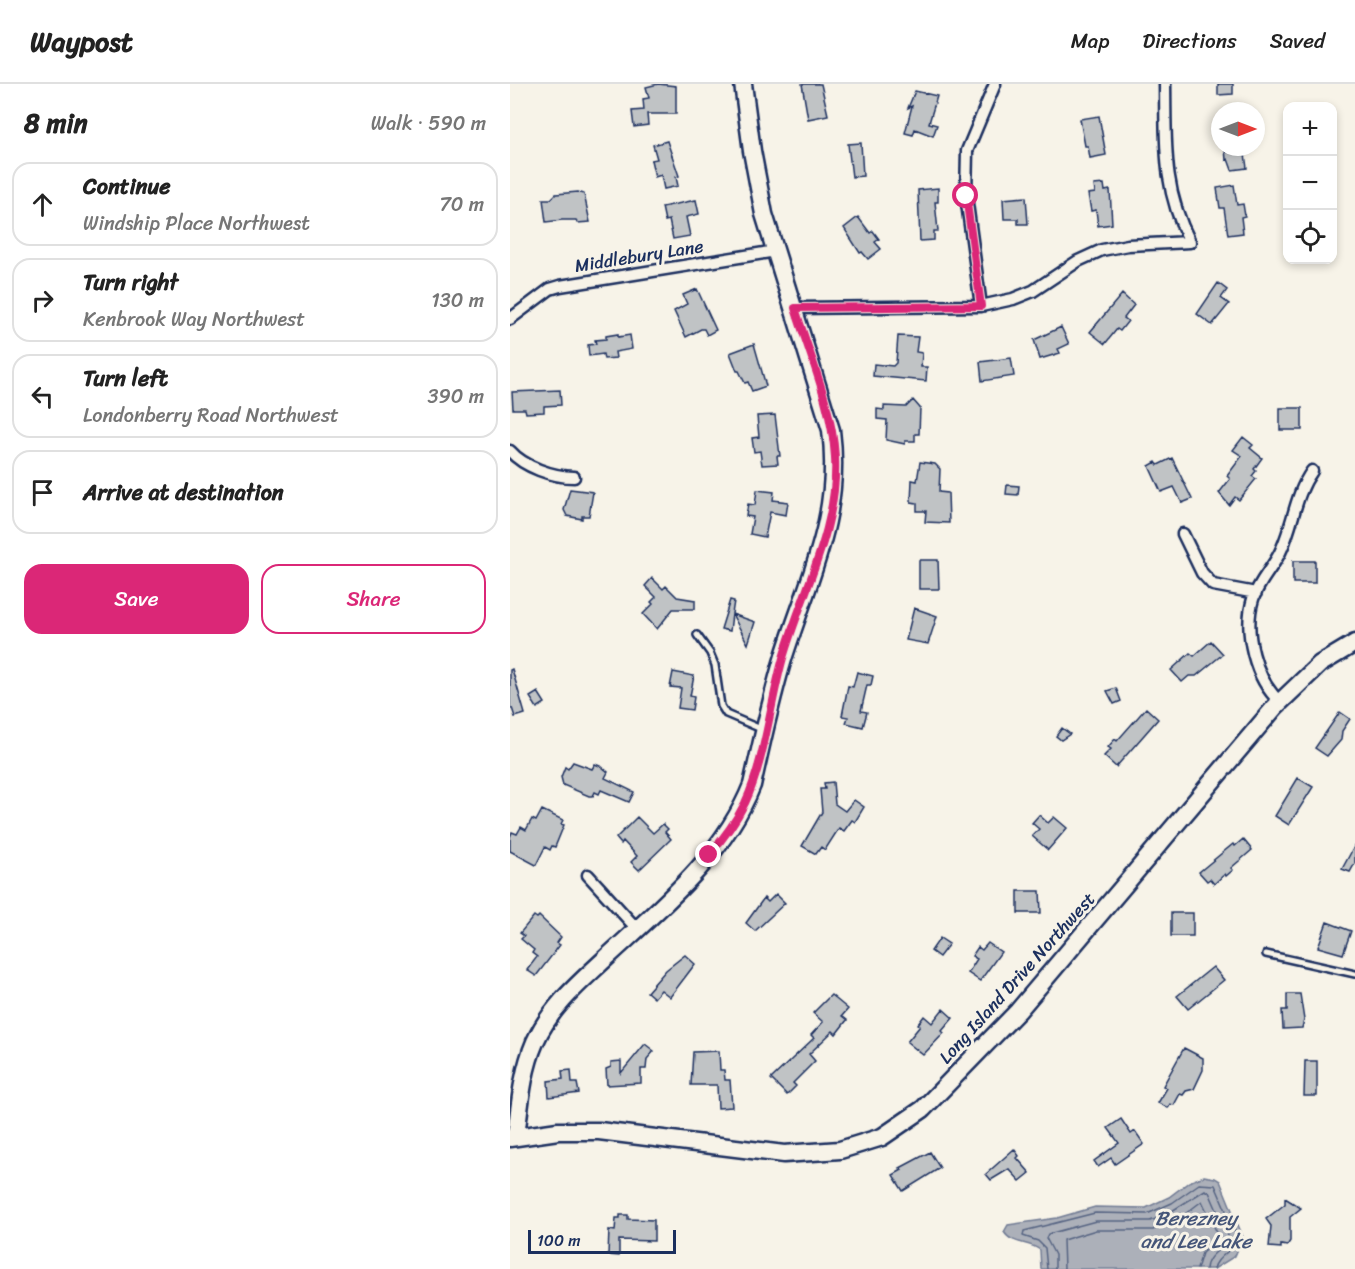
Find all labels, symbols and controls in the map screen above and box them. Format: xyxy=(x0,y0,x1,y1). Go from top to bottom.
text: Waypost xyxy=(30,17,133,66)
text: Map xyxy=(1071,22,1109,60)
text: Directions xyxy=(1142,22,1237,60)
text: Saved xyxy=(1270,22,1325,60)
text: 8 min xyxy=(24,100,88,146)
north arrow xyxy=(1211,102,1265,156)
map controls xyxy=(1283,102,1337,264)
button: + xyxy=(1283,102,1337,156)
text: Walk · 590 m xyxy=(371,106,486,141)
button: − xyxy=(1283,156,1337,210)
text: Continue xyxy=(83,167,171,206)
route start xyxy=(952,182,978,208)
text: 70 m xyxy=(439,187,484,222)
icon: ahead xyxy=(26,188,59,221)
text: Windship Place Northwest xyxy=(83,206,310,241)
button: locate xyxy=(1283,210,1337,264)
street label: Middlebury Lane xyxy=(572,230,706,282)
text: Turn right xyxy=(83,263,178,302)
text: 130 m xyxy=(431,283,484,318)
icon: right xyxy=(26,284,59,317)
text: Kenbrook Way Northwest xyxy=(83,302,305,337)
text: Turn left xyxy=(83,359,168,398)
text: 390 m xyxy=(428,379,484,414)
icon: left xyxy=(26,380,59,413)
text: Londonberry Road Northwest xyxy=(83,398,339,433)
text: Arrive at destination xyxy=(83,473,284,512)
icon: arrive xyxy=(26,476,59,509)
button: Save xyxy=(24,564,249,634)
button: Share xyxy=(261,564,486,634)
route end xyxy=(695,841,721,867)
street label: Long Island Drive Northwest xyxy=(931,884,1103,1071)
water label: Berezney and Lee Lake xyxy=(1140,1201,1253,1259)
text: 100 m xyxy=(537,1226,581,1255)
scale bar xyxy=(528,1227,676,1254)

